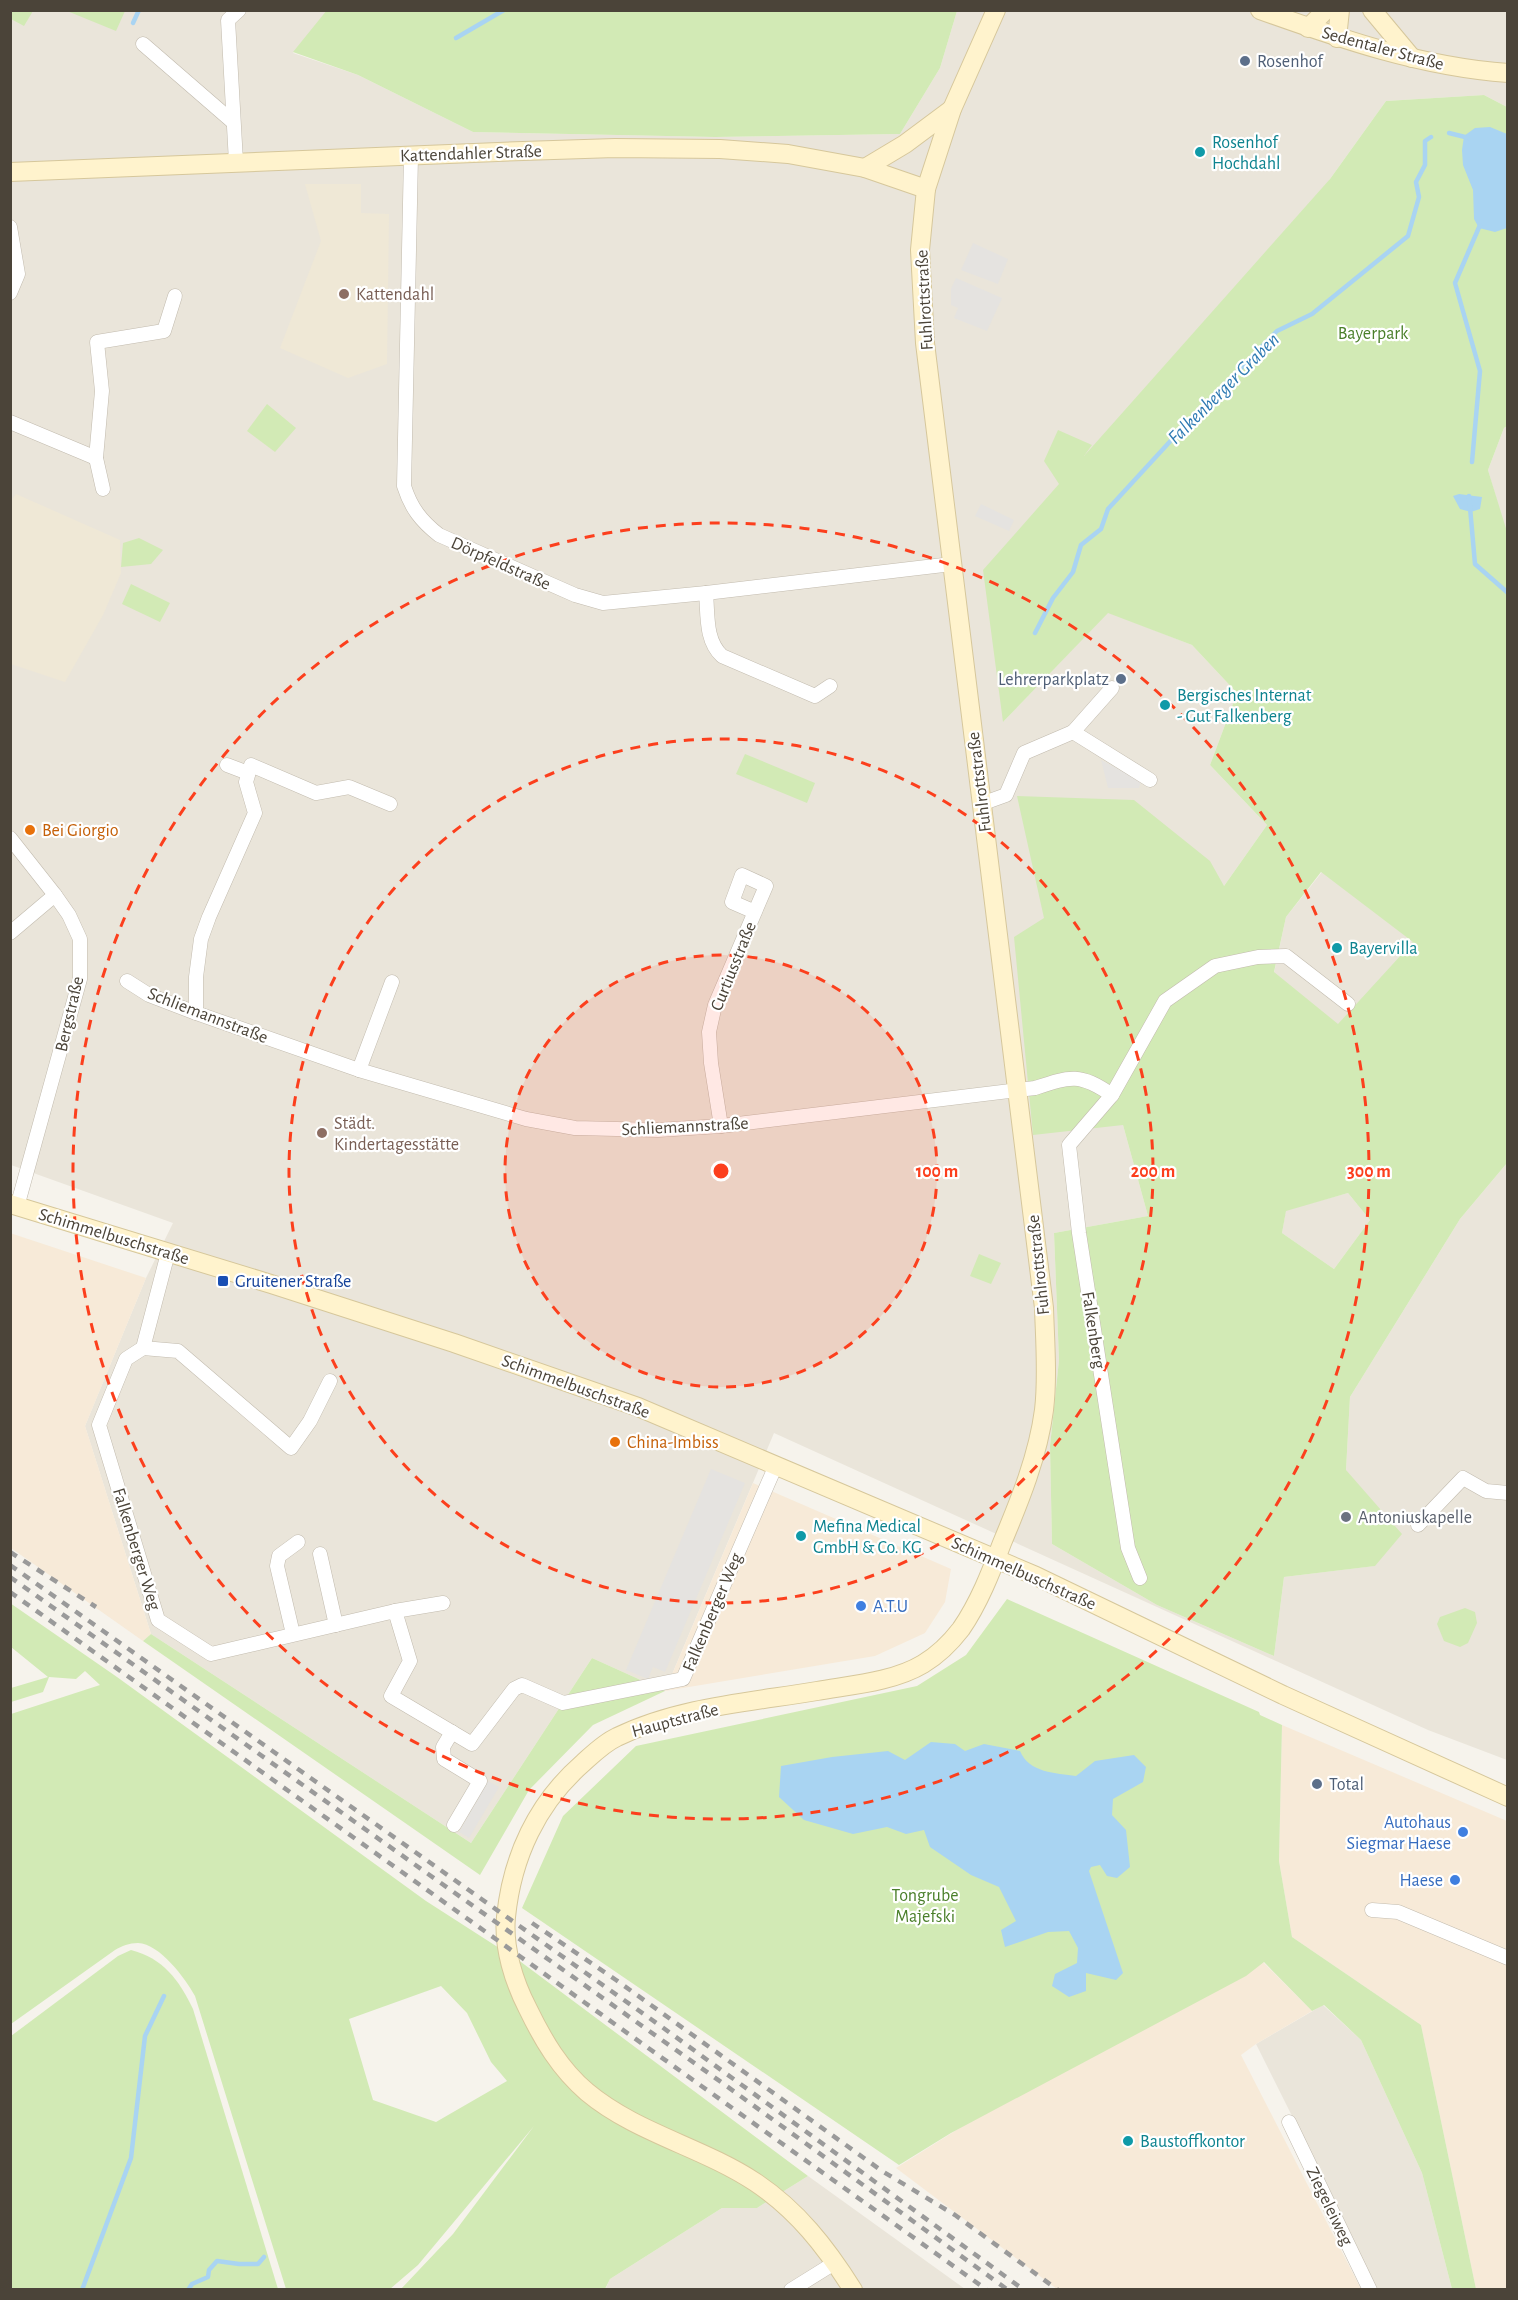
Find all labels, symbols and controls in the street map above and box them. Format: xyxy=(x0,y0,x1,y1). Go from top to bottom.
street label: Sedentaler Straße xyxy=(1320,24,1446,74)
place label: Rosenhof xyxy=(1257,53,1324,71)
marker: Rosenhof xyxy=(1238,54,1252,68)
place label: Rosenhof Hochdahl xyxy=(1212,134,1281,173)
street label: Kattendahler Straße xyxy=(400,143,542,165)
marker: Rosenhof Hochdahl xyxy=(1193,145,1207,159)
street label: Fuhlrottstraße xyxy=(913,249,937,351)
place label: Kattendahl xyxy=(356,286,434,304)
marker: Kattendahl xyxy=(337,287,351,301)
park label: Bayerpark xyxy=(1338,325,1409,343)
water label: Falkenberger Graben xyxy=(1164,329,1283,448)
street label: Dörpfeldstraße xyxy=(448,534,553,594)
place label: Lehrerparkplatz xyxy=(998,671,1109,689)
marker: Lehrerparkplatz xyxy=(1114,672,1128,686)
place label: Bergisches Internat - Gut Falkenberg xyxy=(1177,687,1312,726)
marker: Bergisches Internat - Gut Falkenberg xyxy=(1158,698,1172,712)
street label: Fuhlrottstraße xyxy=(965,731,995,833)
place label: Bei Giorgio xyxy=(42,822,119,840)
marker: Bei Giorgio xyxy=(23,823,37,837)
street label: Curtiusstraße xyxy=(708,919,760,1014)
place label: Bayervilla xyxy=(1349,940,1418,958)
marker: Bayervilla xyxy=(1330,941,1344,955)
street label: Bergstraße xyxy=(53,975,87,1054)
street label: Schliemannstraße xyxy=(145,985,270,1047)
place label: Städt. Kindertagesstätte xyxy=(334,1115,459,1154)
street label: Schliemannstraße xyxy=(621,1115,749,1139)
marker: Städt. Kindertagesstätte xyxy=(315,1126,329,1140)
centre of rings xyxy=(711,1161,731,1181)
text: 100 m xyxy=(916,1163,958,1181)
text: 200 m xyxy=(1131,1163,1175,1181)
text: 300 m xyxy=(1347,1163,1391,1181)
street label: Schimmelbuschstraße xyxy=(36,1206,191,1268)
street label: Fuhlrottstraße xyxy=(1025,1214,1053,1316)
place label: Gruitener Straße xyxy=(235,1273,351,1291)
marker: Gruitener Straße xyxy=(216,1274,230,1288)
street label: Falkenberg xyxy=(1078,1290,1108,1370)
street label: Schimmelbuschstraße xyxy=(499,1352,652,1422)
place label: China-Imbiss xyxy=(627,1434,719,1452)
marker: China-Imbiss xyxy=(608,1435,622,1449)
street label: Falkenberger Weg xyxy=(109,1486,163,1613)
place label: Antoniuskapelle xyxy=(1358,1509,1472,1527)
marker: Antoniuskapelle xyxy=(1339,1510,1353,1524)
place label: Mefina Medical GmbH & Co. KG xyxy=(813,1518,922,1557)
marker: Mefina Medical GmbH & Co. KG xyxy=(794,1529,808,1543)
street label: Schimmelbuschstraße xyxy=(949,1534,1099,1614)
street label: Falkenberger Weg xyxy=(680,1550,746,1674)
place label: A.T.U xyxy=(873,1598,908,1616)
marker: A.T.U xyxy=(854,1599,868,1613)
street label: Hauptstraße xyxy=(630,1701,721,1741)
place label: Total xyxy=(1329,1776,1364,1794)
marker: Total xyxy=(1310,1777,1324,1791)
place label: Autohaus Siegmar Haese xyxy=(1346,1814,1451,1853)
marker: Autohaus Siegmar Haese xyxy=(1456,1825,1470,1839)
place label: Haese xyxy=(1399,1872,1443,1890)
marker: Haese xyxy=(1448,1873,1462,1887)
park label: Tongrube Majefski xyxy=(892,1887,958,1926)
place label: Baustoffkontor xyxy=(1140,2133,1245,2151)
marker: Baustoffkontor xyxy=(1121,2134,1135,2148)
street label: Ziegeleiweg xyxy=(1302,2164,1356,2249)

